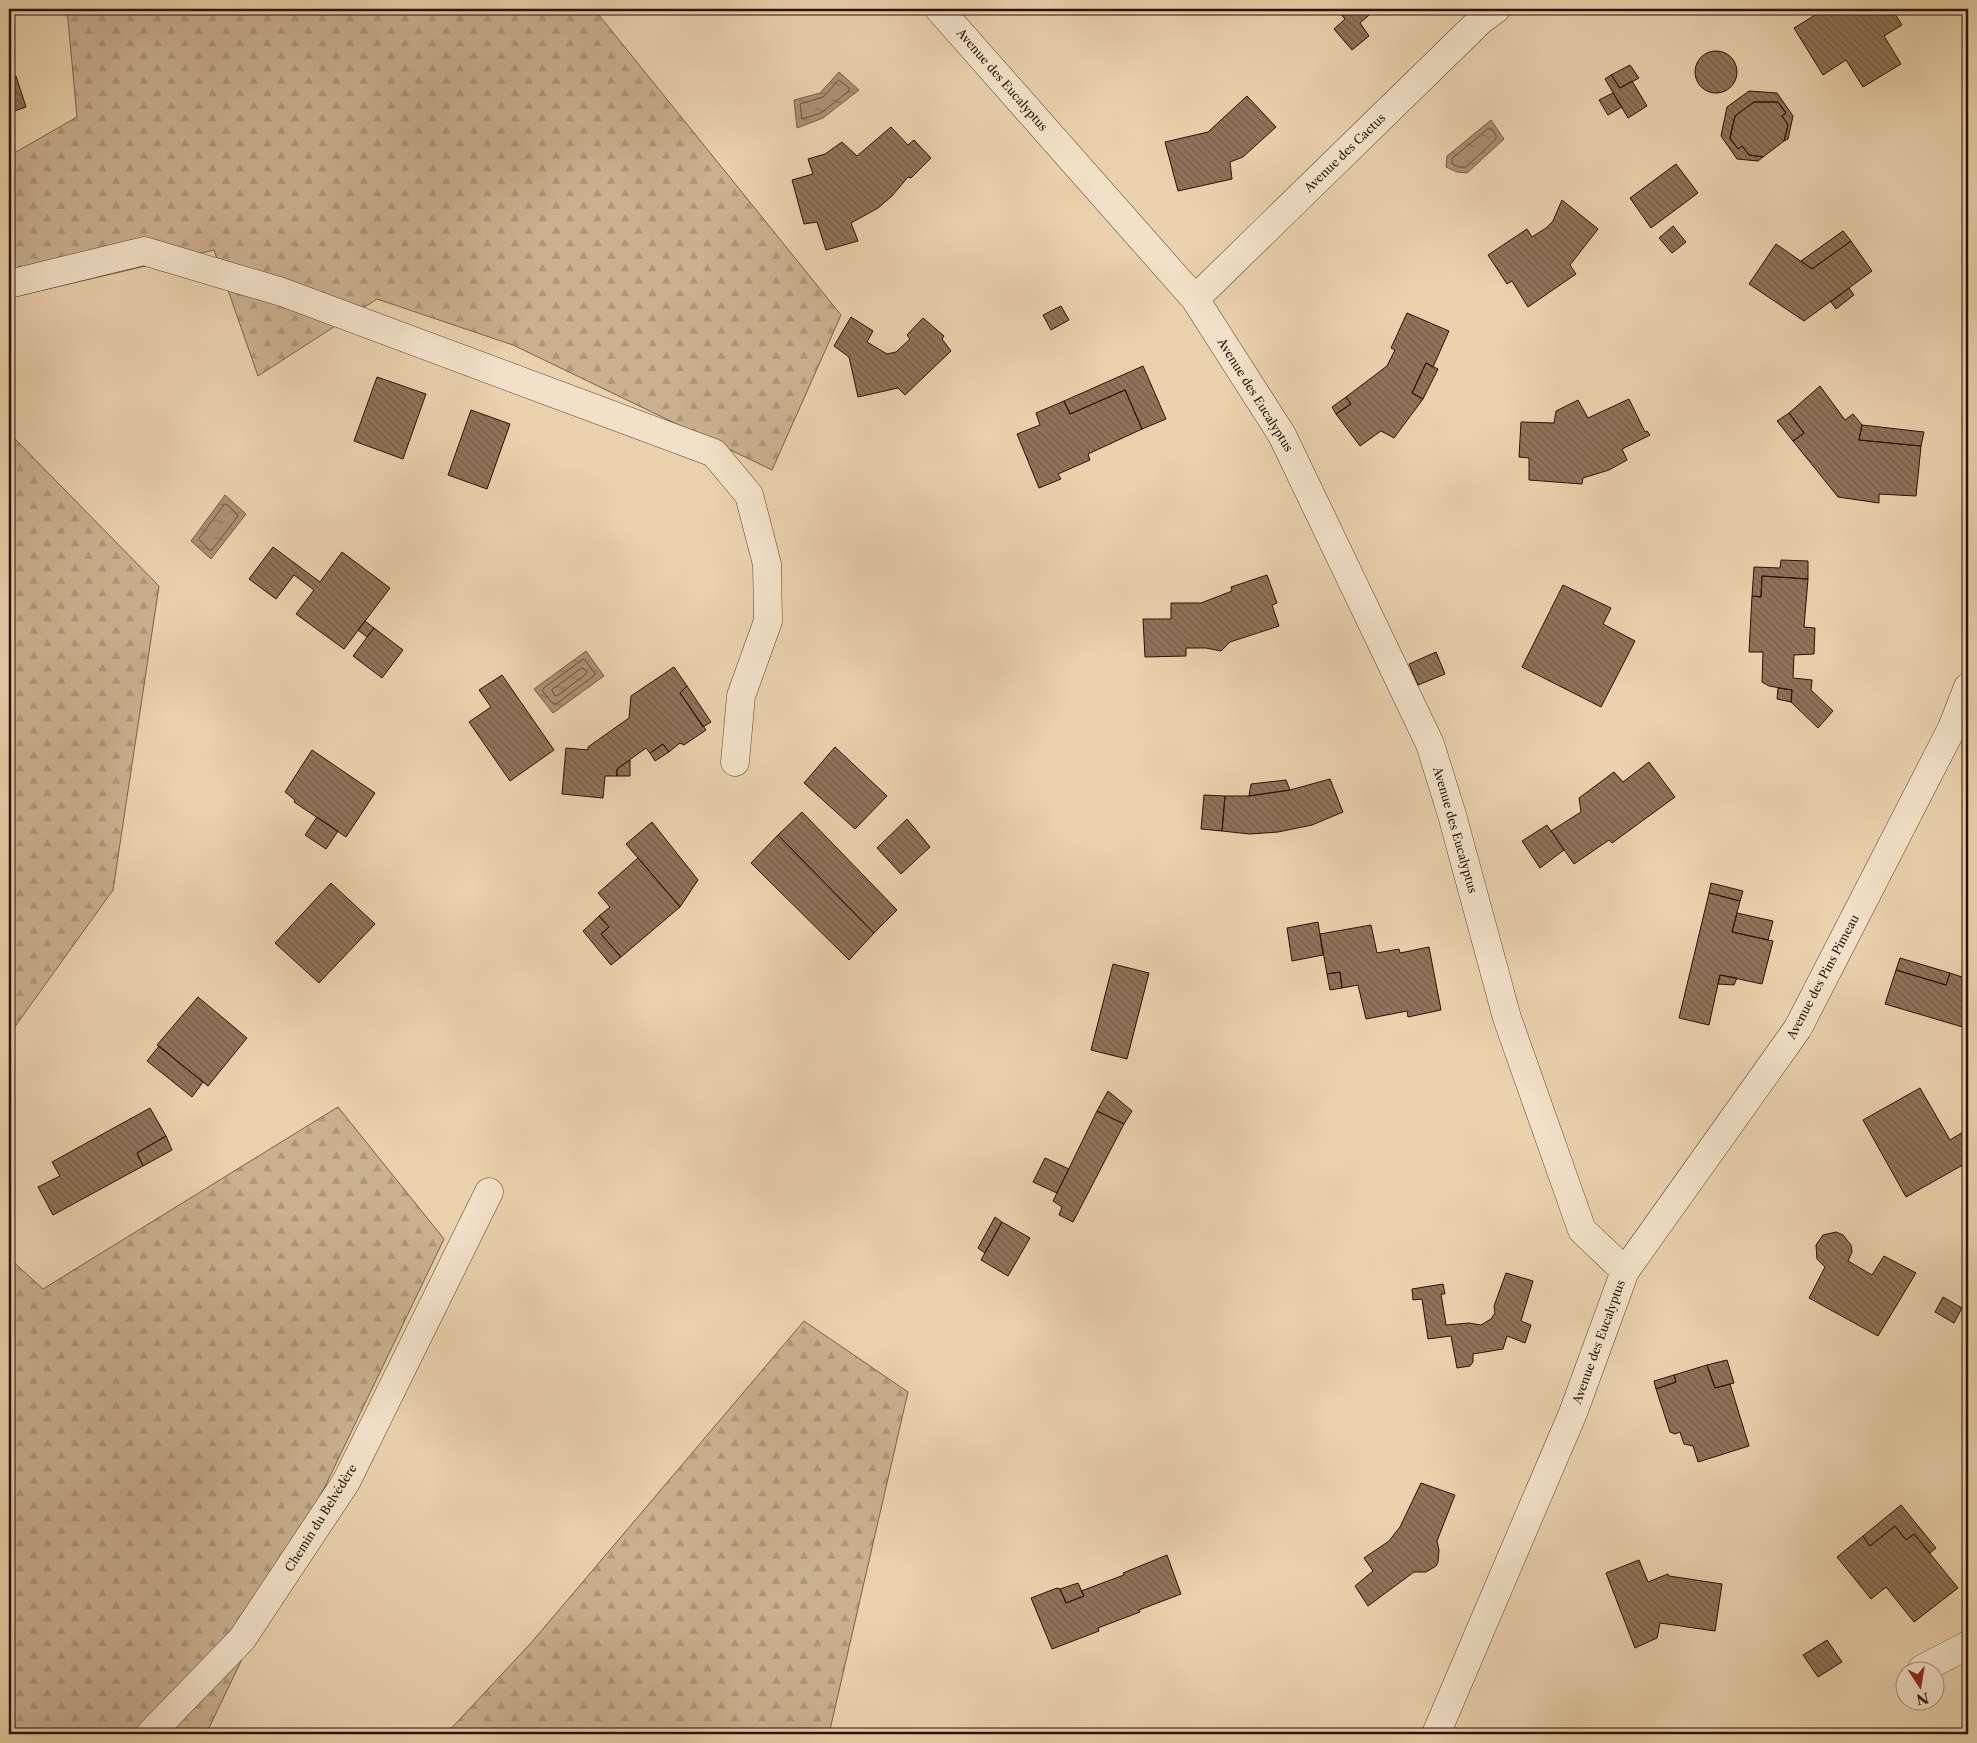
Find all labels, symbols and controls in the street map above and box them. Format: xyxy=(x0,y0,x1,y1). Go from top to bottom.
street label: Avenue des Eucalyptus xyxy=(953,25,1051,134)
street label: Avenue des Cactus xyxy=(1300,110,1388,196)
street label: Avenue des Eucalyptus xyxy=(1214,334,1296,454)
street label: Avenue des Eucalyptus xyxy=(1430,764,1481,895)
street label: Avenue des Pins Pimeau xyxy=(1783,911,1862,1043)
street label: Avenue des Eucalyptus xyxy=(1569,1278,1628,1407)
street label: Chemin du Belvédère xyxy=(281,1461,360,1574)
north arrow xyxy=(1894,1660,1944,1710)
text: N xyxy=(1915,1689,1931,1709)

